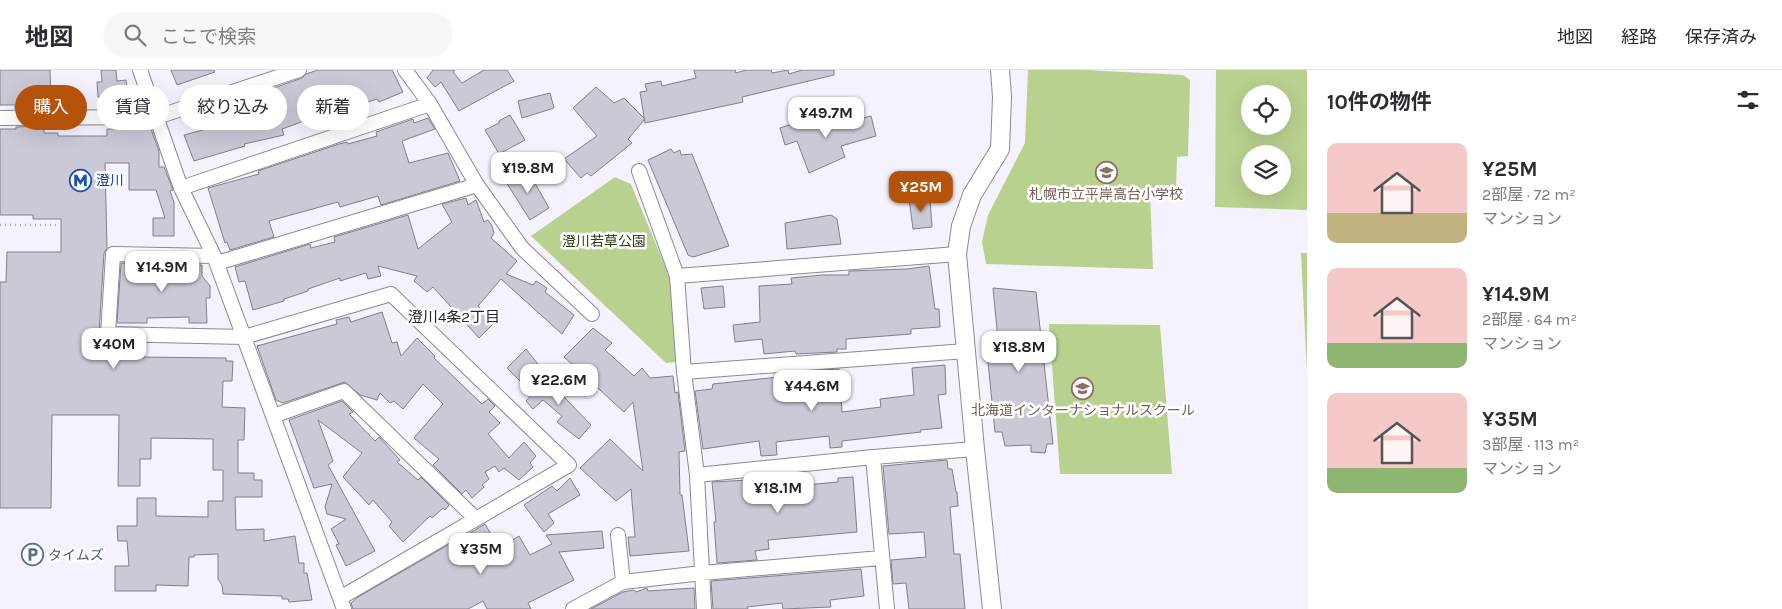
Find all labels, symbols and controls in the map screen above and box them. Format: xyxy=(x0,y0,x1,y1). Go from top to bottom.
search box xyxy=(103,12,453,57)
icon: search xyxy=(121,21,149,49)
text: 地図 xyxy=(25,23,73,51)
text: ここで検索 xyxy=(161,26,256,48)
text: 地図 xyxy=(1557,26,1593,48)
text: 経路 xyxy=(1621,26,1657,48)
text: 保存済み xyxy=(1685,26,1757,48)
chip: 購入 xyxy=(15,85,87,130)
chip: 賃貸 xyxy=(97,85,169,130)
chip: 絞り込み xyxy=(179,85,287,130)
chip: 新着 xyxy=(297,85,369,130)
map controls xyxy=(1241,85,1291,195)
button: locate xyxy=(1241,85,1291,135)
icon: filters xyxy=(1734,86,1762,114)
text: 10件の物件 xyxy=(1327,90,1432,114)
pin: ¥49.7M xyxy=(785,97,867,139)
text: ¥49.7M xyxy=(799,103,853,122)
button: layers xyxy=(1241,145,1291,195)
pin: ¥19.8M xyxy=(487,152,569,194)
text: ¥25M xyxy=(1482,157,1538,181)
text: ¥19.8M xyxy=(502,158,554,177)
school or university icon: 札幌市立平岸高台小学校 xyxy=(1094,160,1118,184)
icon: home xyxy=(1367,163,1427,223)
metro station icon: 澄川 xyxy=(68,168,92,192)
pin: ¥25M xyxy=(891,170,951,213)
place label: 澄川 xyxy=(96,172,124,189)
text: ¥25M xyxy=(900,177,942,196)
text: 2部屋 · 72 m² xyxy=(1482,185,1576,204)
place label: 札幌市立平岸高台小学校 xyxy=(1029,186,1183,203)
text: マンション xyxy=(1482,209,1562,228)
park label: 澄川若草公園 xyxy=(562,233,646,250)
pin: ¥14.9M xyxy=(121,250,203,293)
text: ¥14.9M xyxy=(136,257,188,276)
text: ¥14.9M xyxy=(1482,282,1550,306)
icon: home xyxy=(1367,288,1427,348)
district label: 澄川4条2丁目 xyxy=(408,308,500,326)
text: 2部屋 · 64 m² xyxy=(1482,310,1577,329)
pin: ¥40M xyxy=(84,328,144,370)
pin: ¥18.8M xyxy=(978,330,1060,373)
text: ¥40M xyxy=(92,334,136,353)
text: マンション xyxy=(1482,334,1562,353)
text: ¥18.8M xyxy=(992,337,1046,356)
pin: ¥22.6M xyxy=(518,364,600,406)
text: ¥22.6M xyxy=(531,370,587,389)
pin: ¥44.6M xyxy=(771,370,853,412)
text: ¥44.6M xyxy=(784,376,840,395)
school or university icon: 北海道インターナショナルスクール xyxy=(1071,376,1095,400)
place label: 北海道インターナショナルスクール xyxy=(971,402,1195,419)
text: ¥35M xyxy=(1482,407,1538,431)
icon: home xyxy=(1367,413,1427,473)
text: 3部屋 · 113 m² xyxy=(1482,435,1579,454)
text: マンション xyxy=(1482,459,1562,478)
pin: ¥18.1M xyxy=(737,472,819,514)
text: ¥18.1M xyxy=(754,478,802,497)
pin: ¥35M xyxy=(451,532,511,575)
text: ¥35M xyxy=(460,539,502,558)
parking icon: タイムズ xyxy=(20,543,44,567)
place label: タイムズ xyxy=(48,547,104,564)

